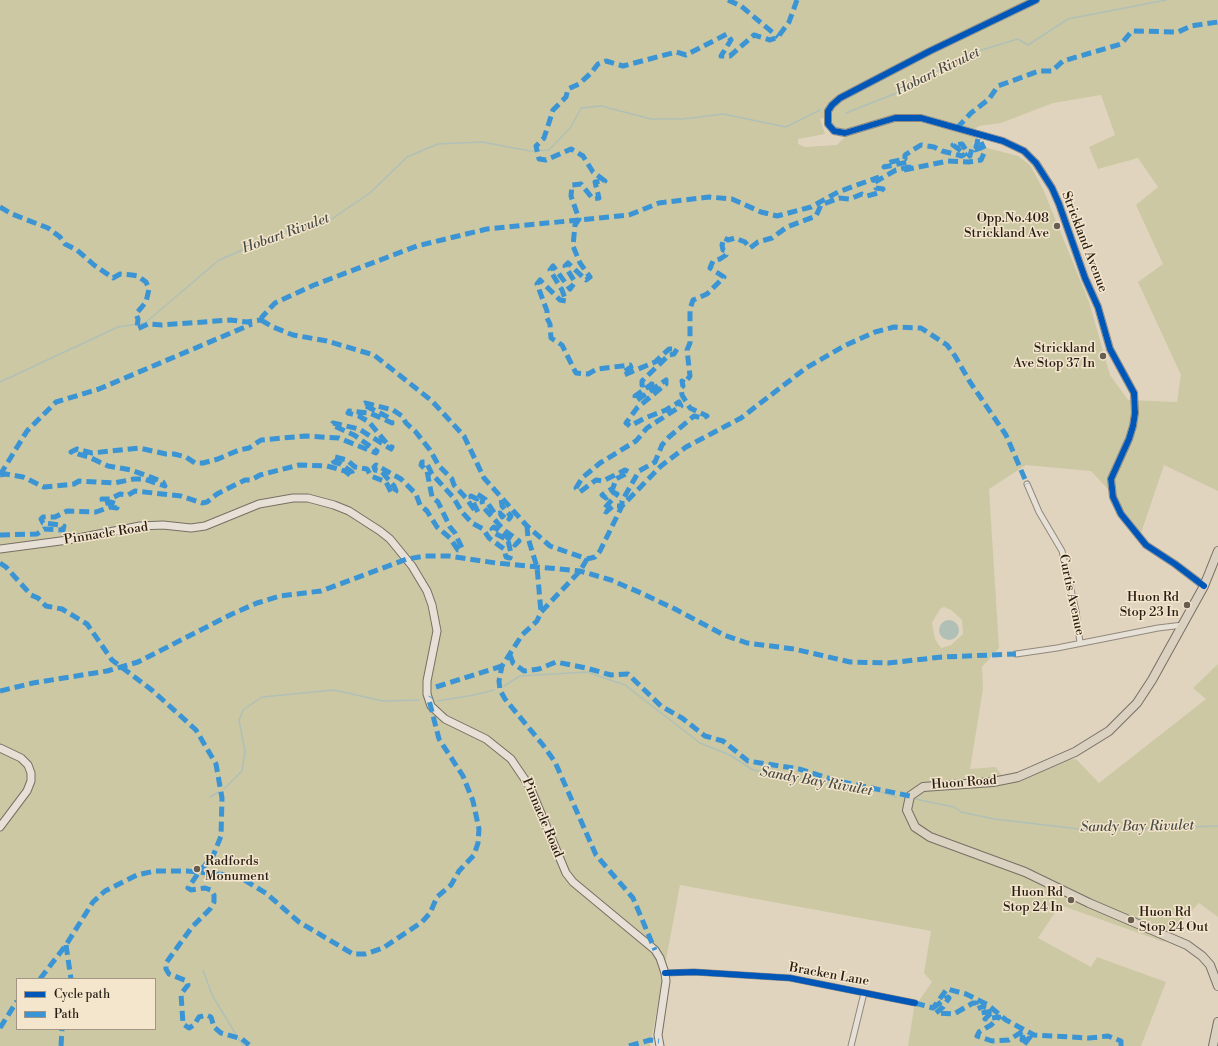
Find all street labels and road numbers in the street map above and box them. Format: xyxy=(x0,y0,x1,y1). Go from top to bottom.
street label: Strickland Avenue xyxy=(1058,189,1110,295)
street label: Pinnacle Road xyxy=(63,520,149,548)
street label: Curtis Avenue xyxy=(1055,553,1087,637)
street label: Huon Road xyxy=(931,773,997,793)
street label: Pinnacle Road xyxy=(518,776,566,860)
street label: Bracken Lane xyxy=(788,960,870,990)

